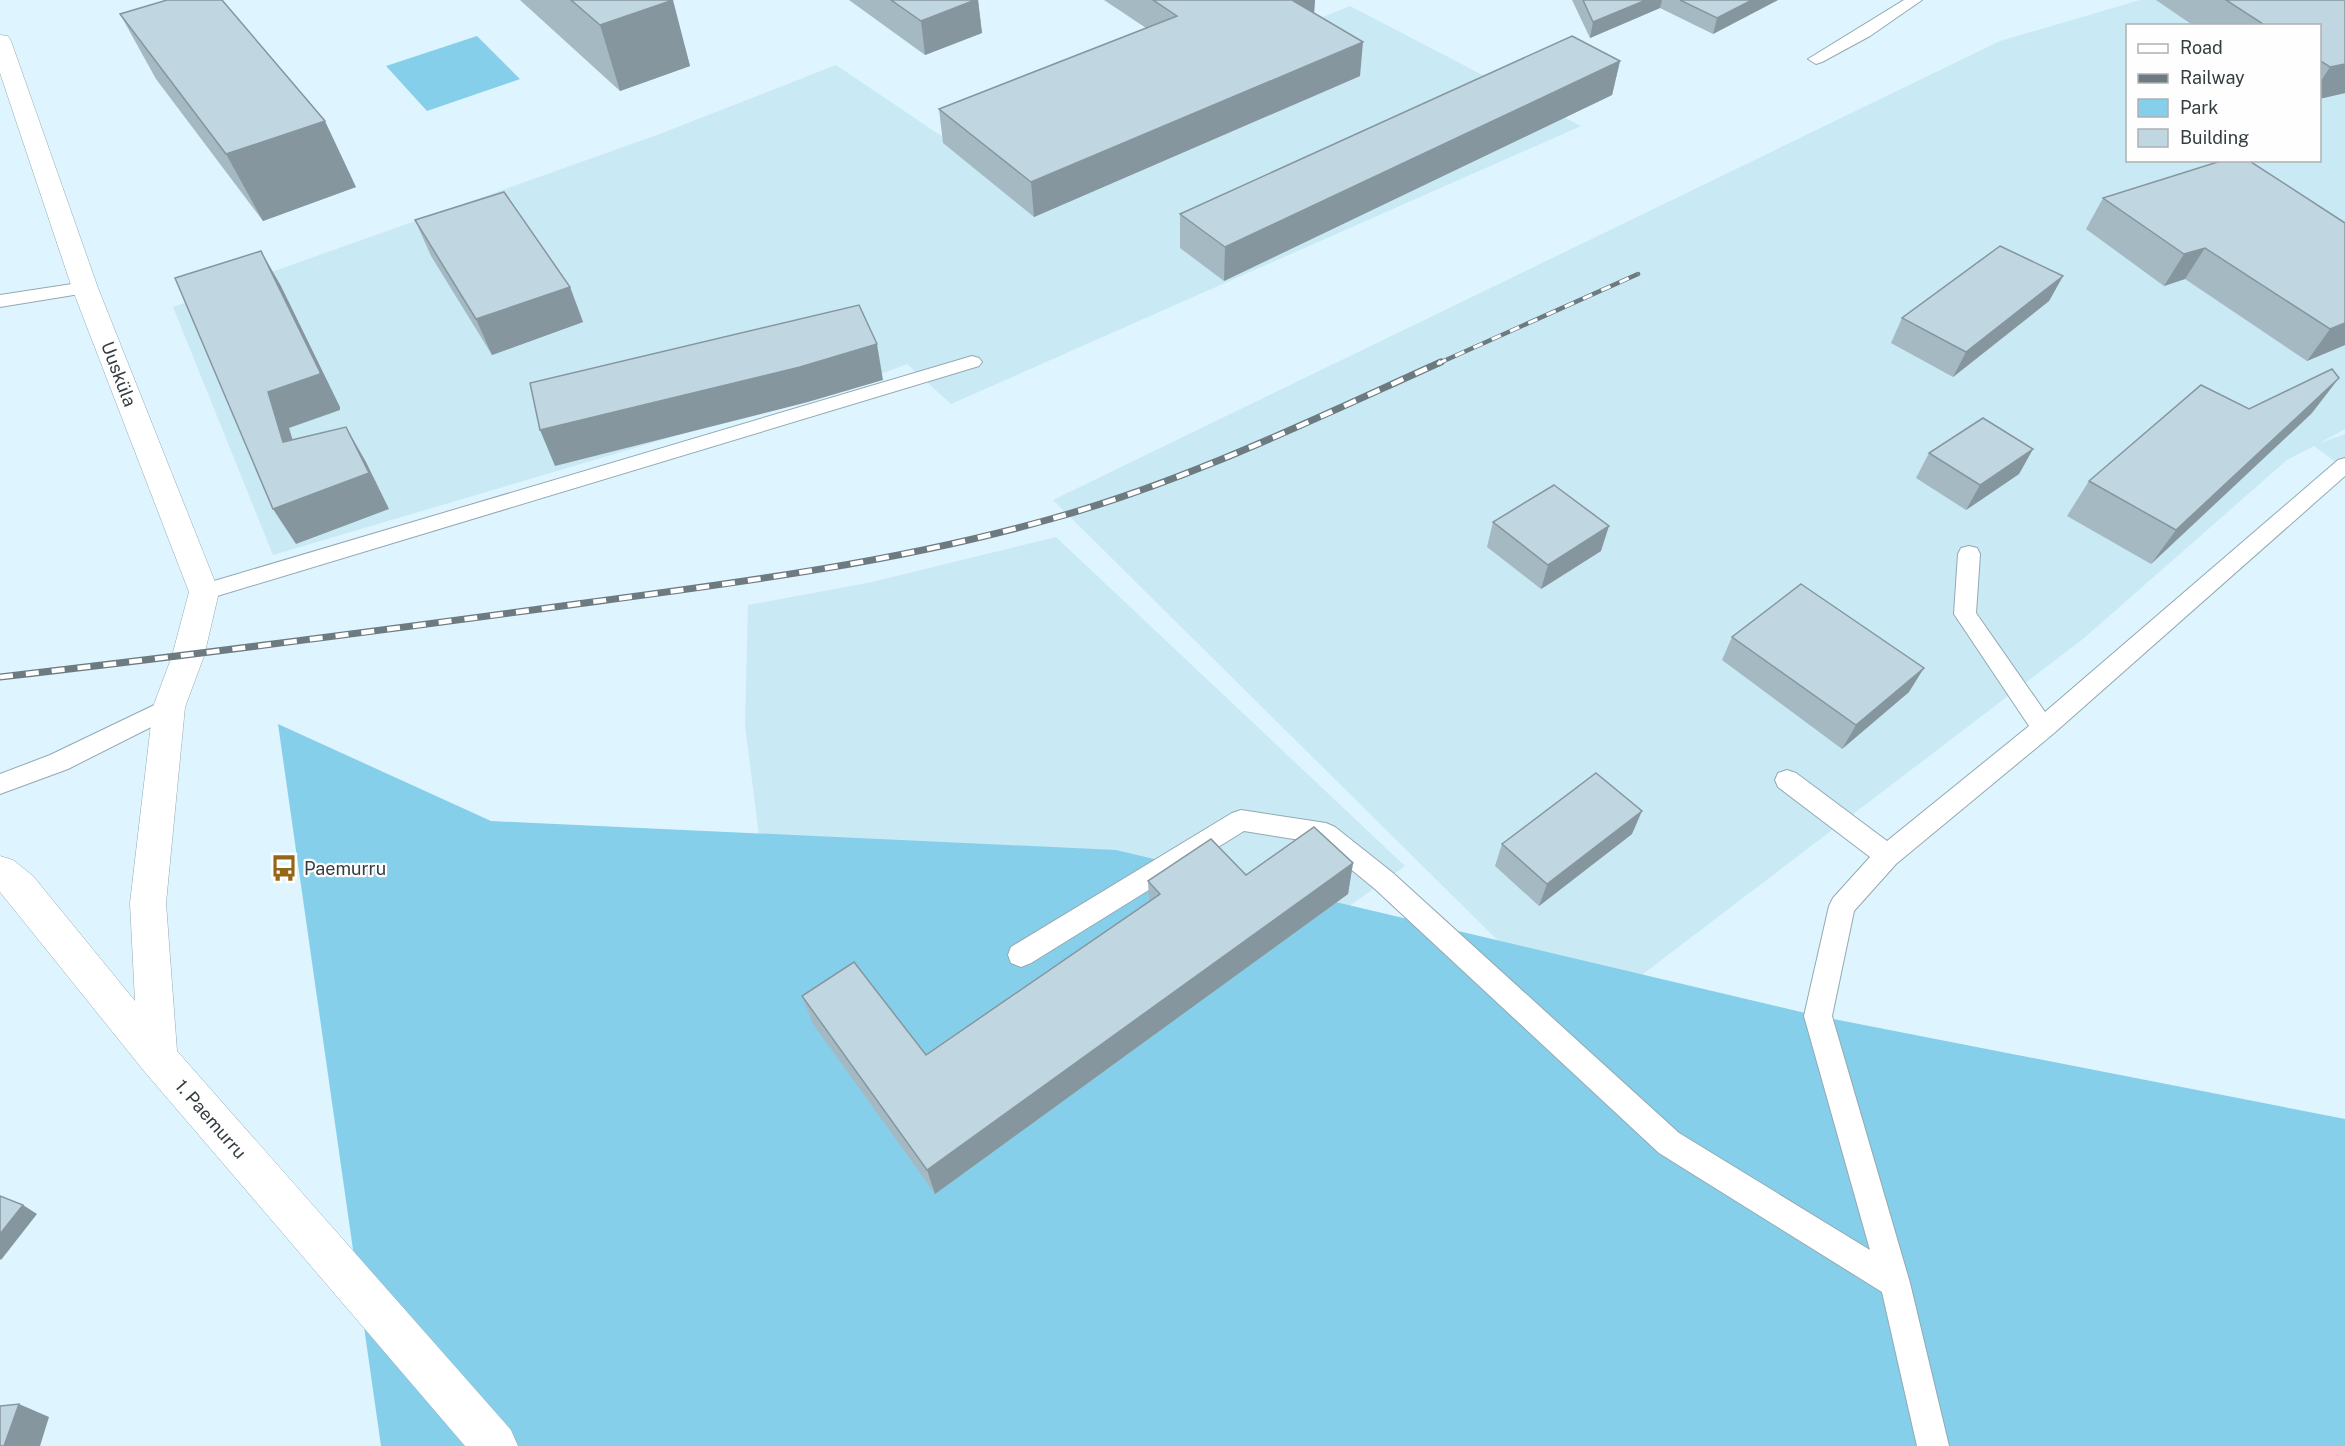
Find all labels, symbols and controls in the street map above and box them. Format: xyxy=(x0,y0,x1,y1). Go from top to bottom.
legend xyxy=(2126,24,2321,162)
text: Road xyxy=(2180,37,2223,58)
text: Railway xyxy=(2180,67,2245,88)
text: Park xyxy=(2180,97,2218,118)
text: Building xyxy=(2180,127,2249,148)
street label: Uusküla xyxy=(97,339,141,409)
bus stop icon: Paemurru xyxy=(269,853,299,883)
place label: Paemurru xyxy=(304,858,386,879)
street label: 1. Paemurru xyxy=(171,1075,251,1163)

